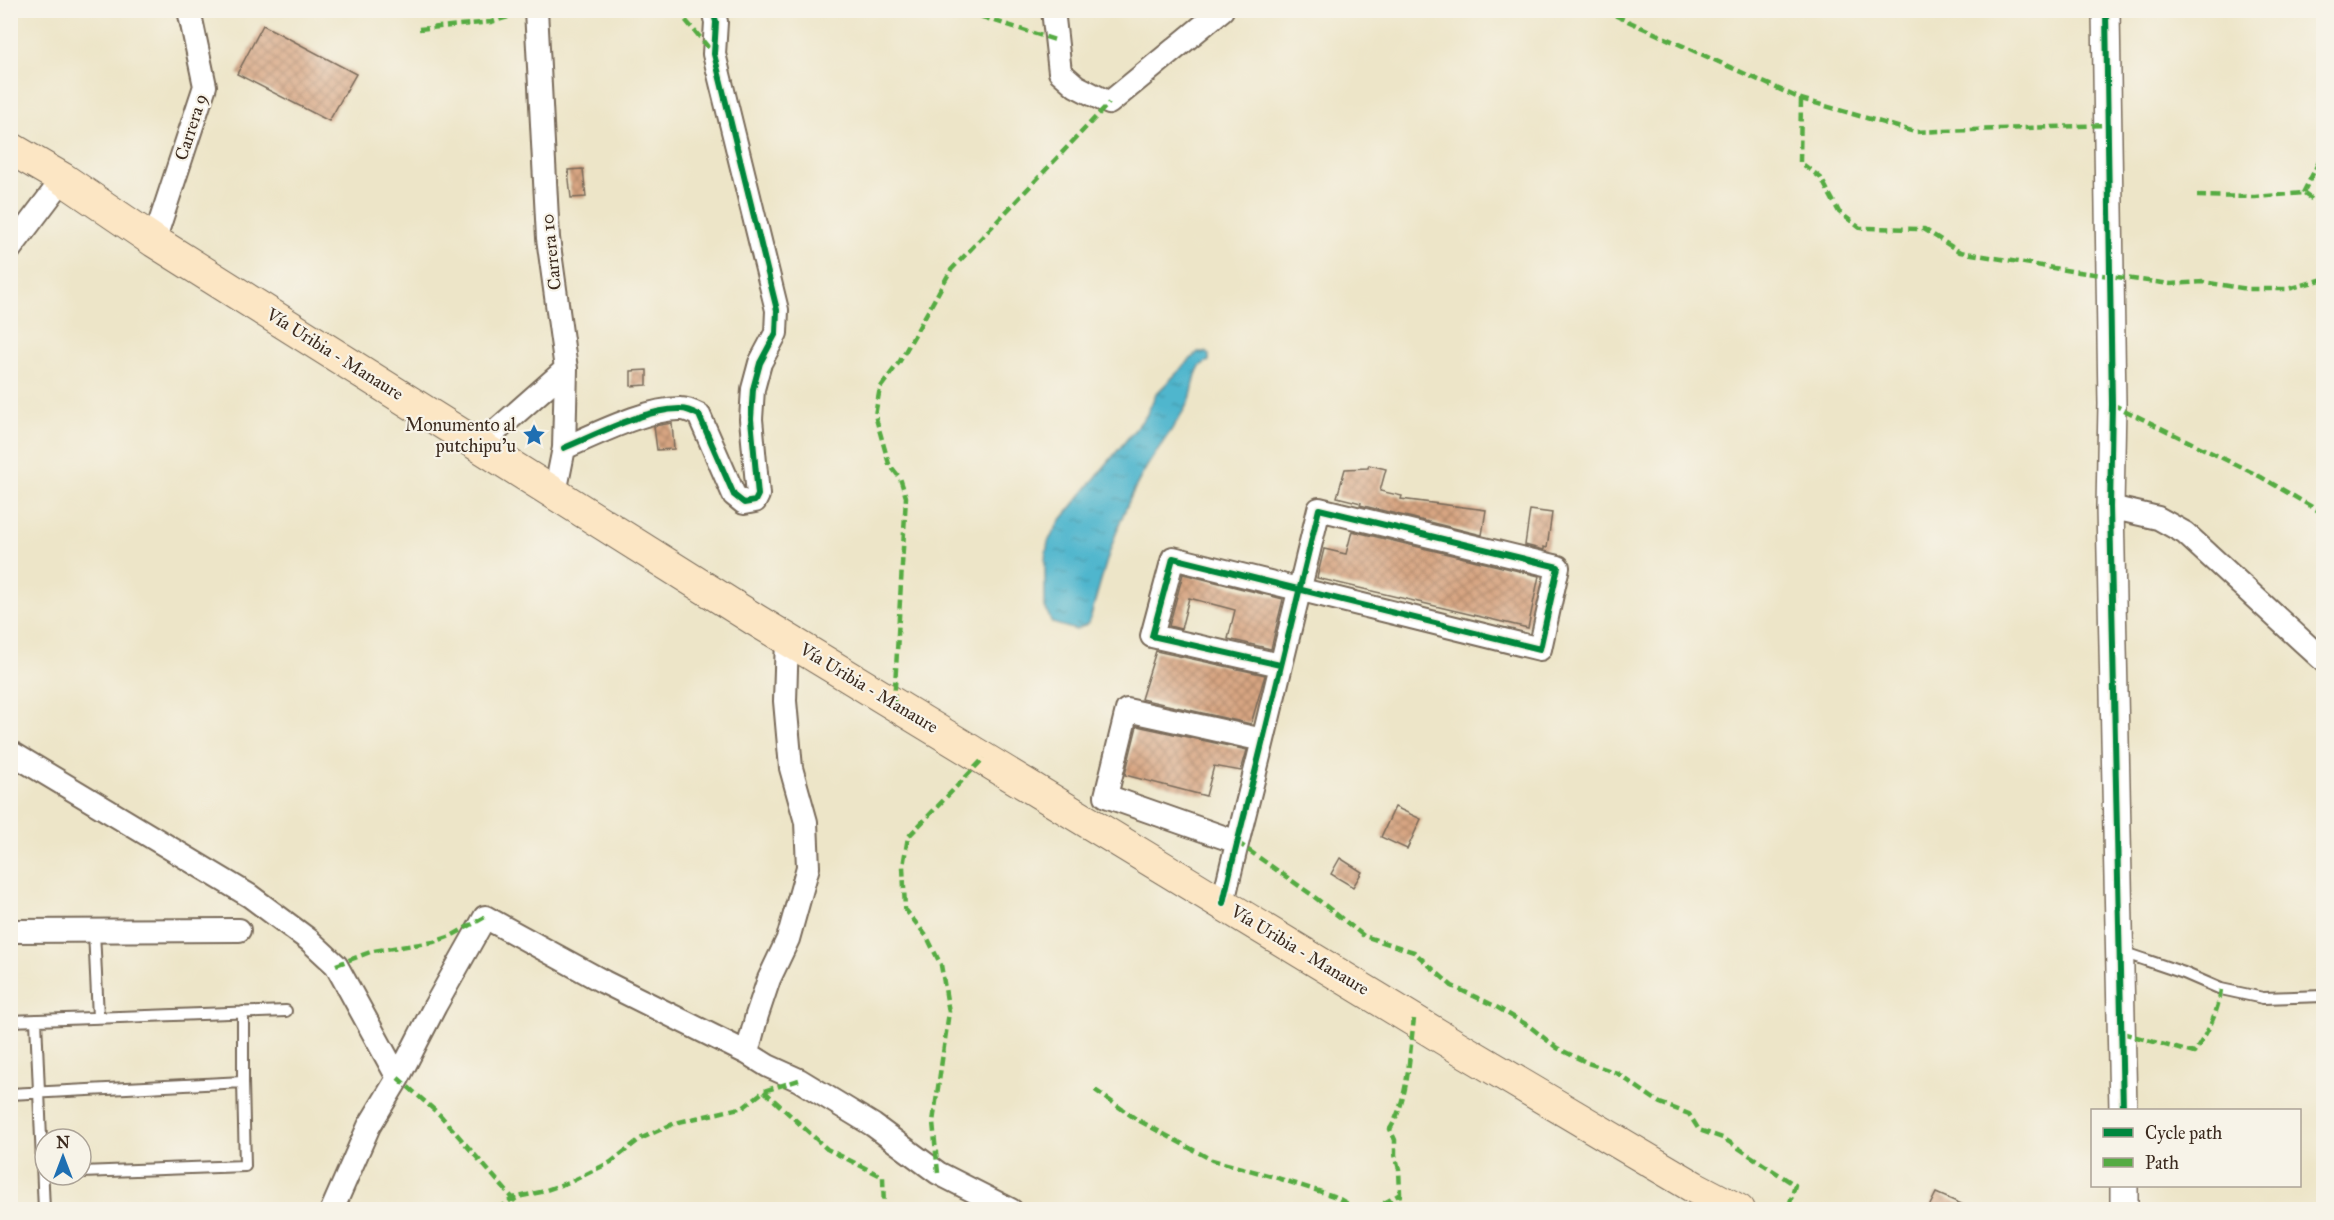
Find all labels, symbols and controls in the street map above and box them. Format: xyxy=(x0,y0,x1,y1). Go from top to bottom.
street label: Carrera 9 xyxy=(170,91,212,163)
street label: Carrera 10 xyxy=(536,213,566,291)
street label: Vía Uribia - Manaure xyxy=(262,302,408,405)
place label: Monumento al putchipu'u xyxy=(405,414,516,457)
place icon: Monumento al putchipu'u xyxy=(521,422,547,448)
street label: Vía Uribia - Manaure xyxy=(795,638,942,738)
street label: Vía Uribia - Manaure xyxy=(1226,900,1373,1000)
legend xyxy=(2091,1109,2301,1187)
text: Cycle path xyxy=(2145,1122,2222,1144)
north arrow xyxy=(33,1127,93,1187)
text: N xyxy=(56,1133,70,1152)
text: Path xyxy=(2145,1152,2179,1174)

